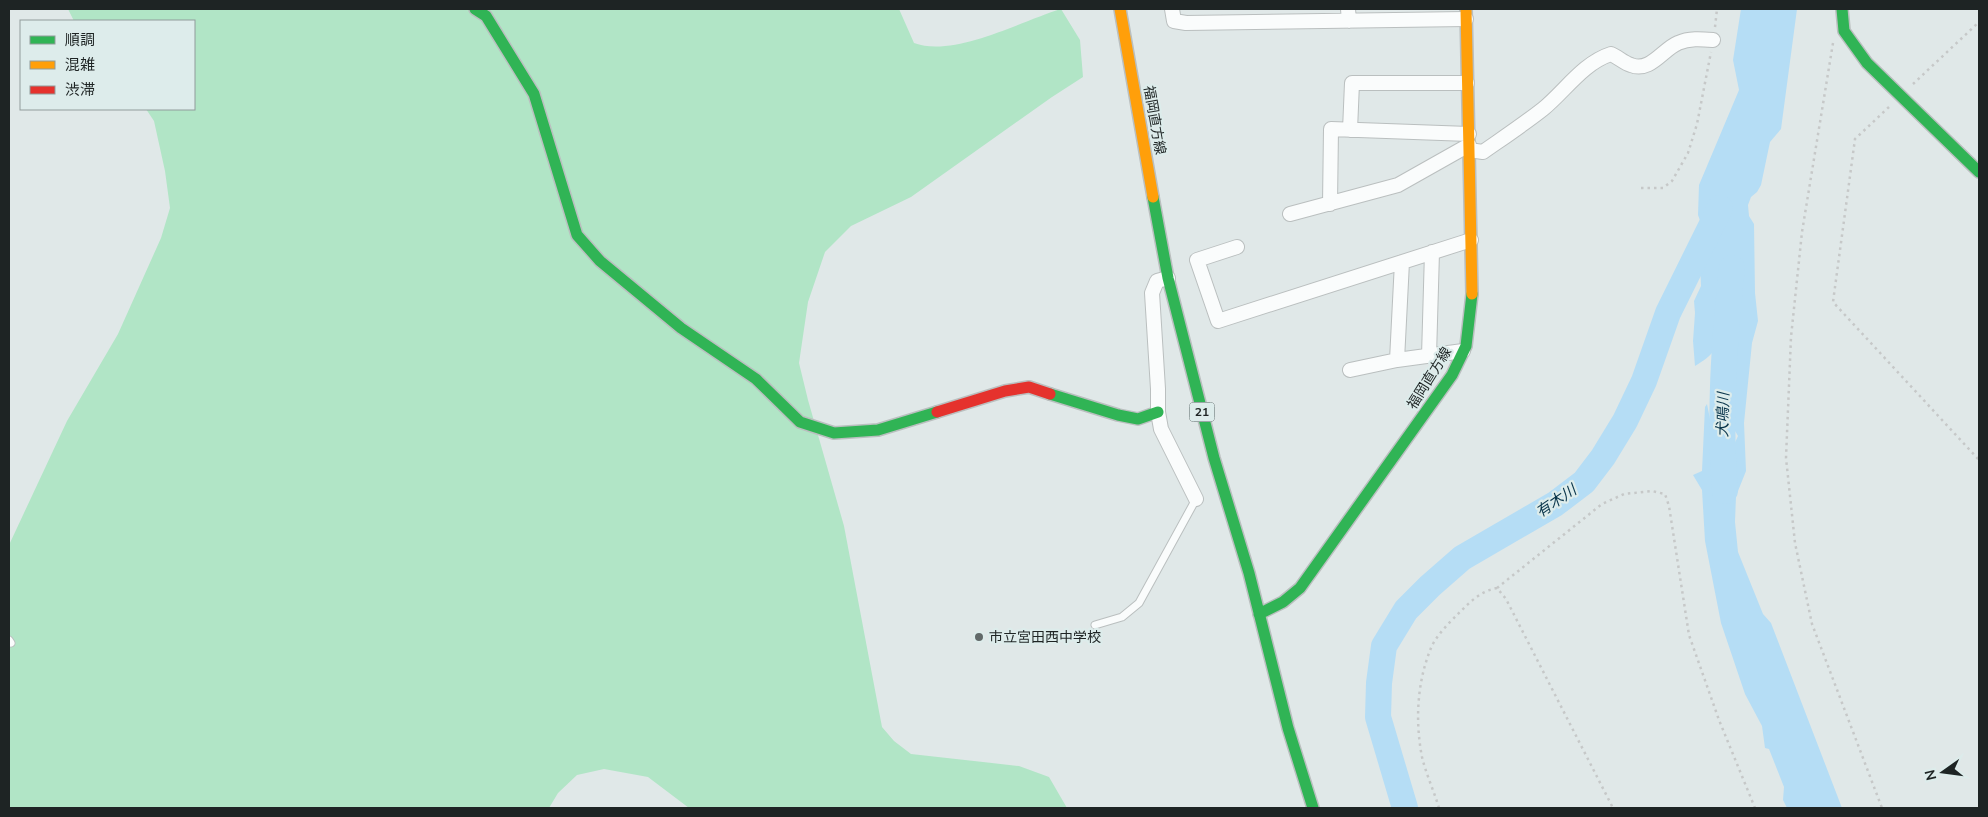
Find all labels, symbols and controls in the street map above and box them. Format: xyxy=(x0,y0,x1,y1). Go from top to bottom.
legend xyxy=(20,20,195,110)
text: 順調 xyxy=(65,30,95,50)
text: 混雑 xyxy=(65,55,95,75)
text: 渋滞 xyxy=(65,80,95,100)
street label: 福岡直方線 xyxy=(1139,84,1170,156)
street label: 福岡直方線 xyxy=(1403,344,1456,413)
water label: 犬鳴川 xyxy=(1713,390,1733,438)
road number: 21 xyxy=(1190,402,1214,422)
water label: 有木川 xyxy=(1532,479,1582,522)
place label: 市立宮田西中学校 xyxy=(989,628,1101,647)
marker: 市立宮田西中学校 xyxy=(973,631,985,643)
north arrow xyxy=(1918,747,1968,797)
text: N xyxy=(1920,768,1941,782)

